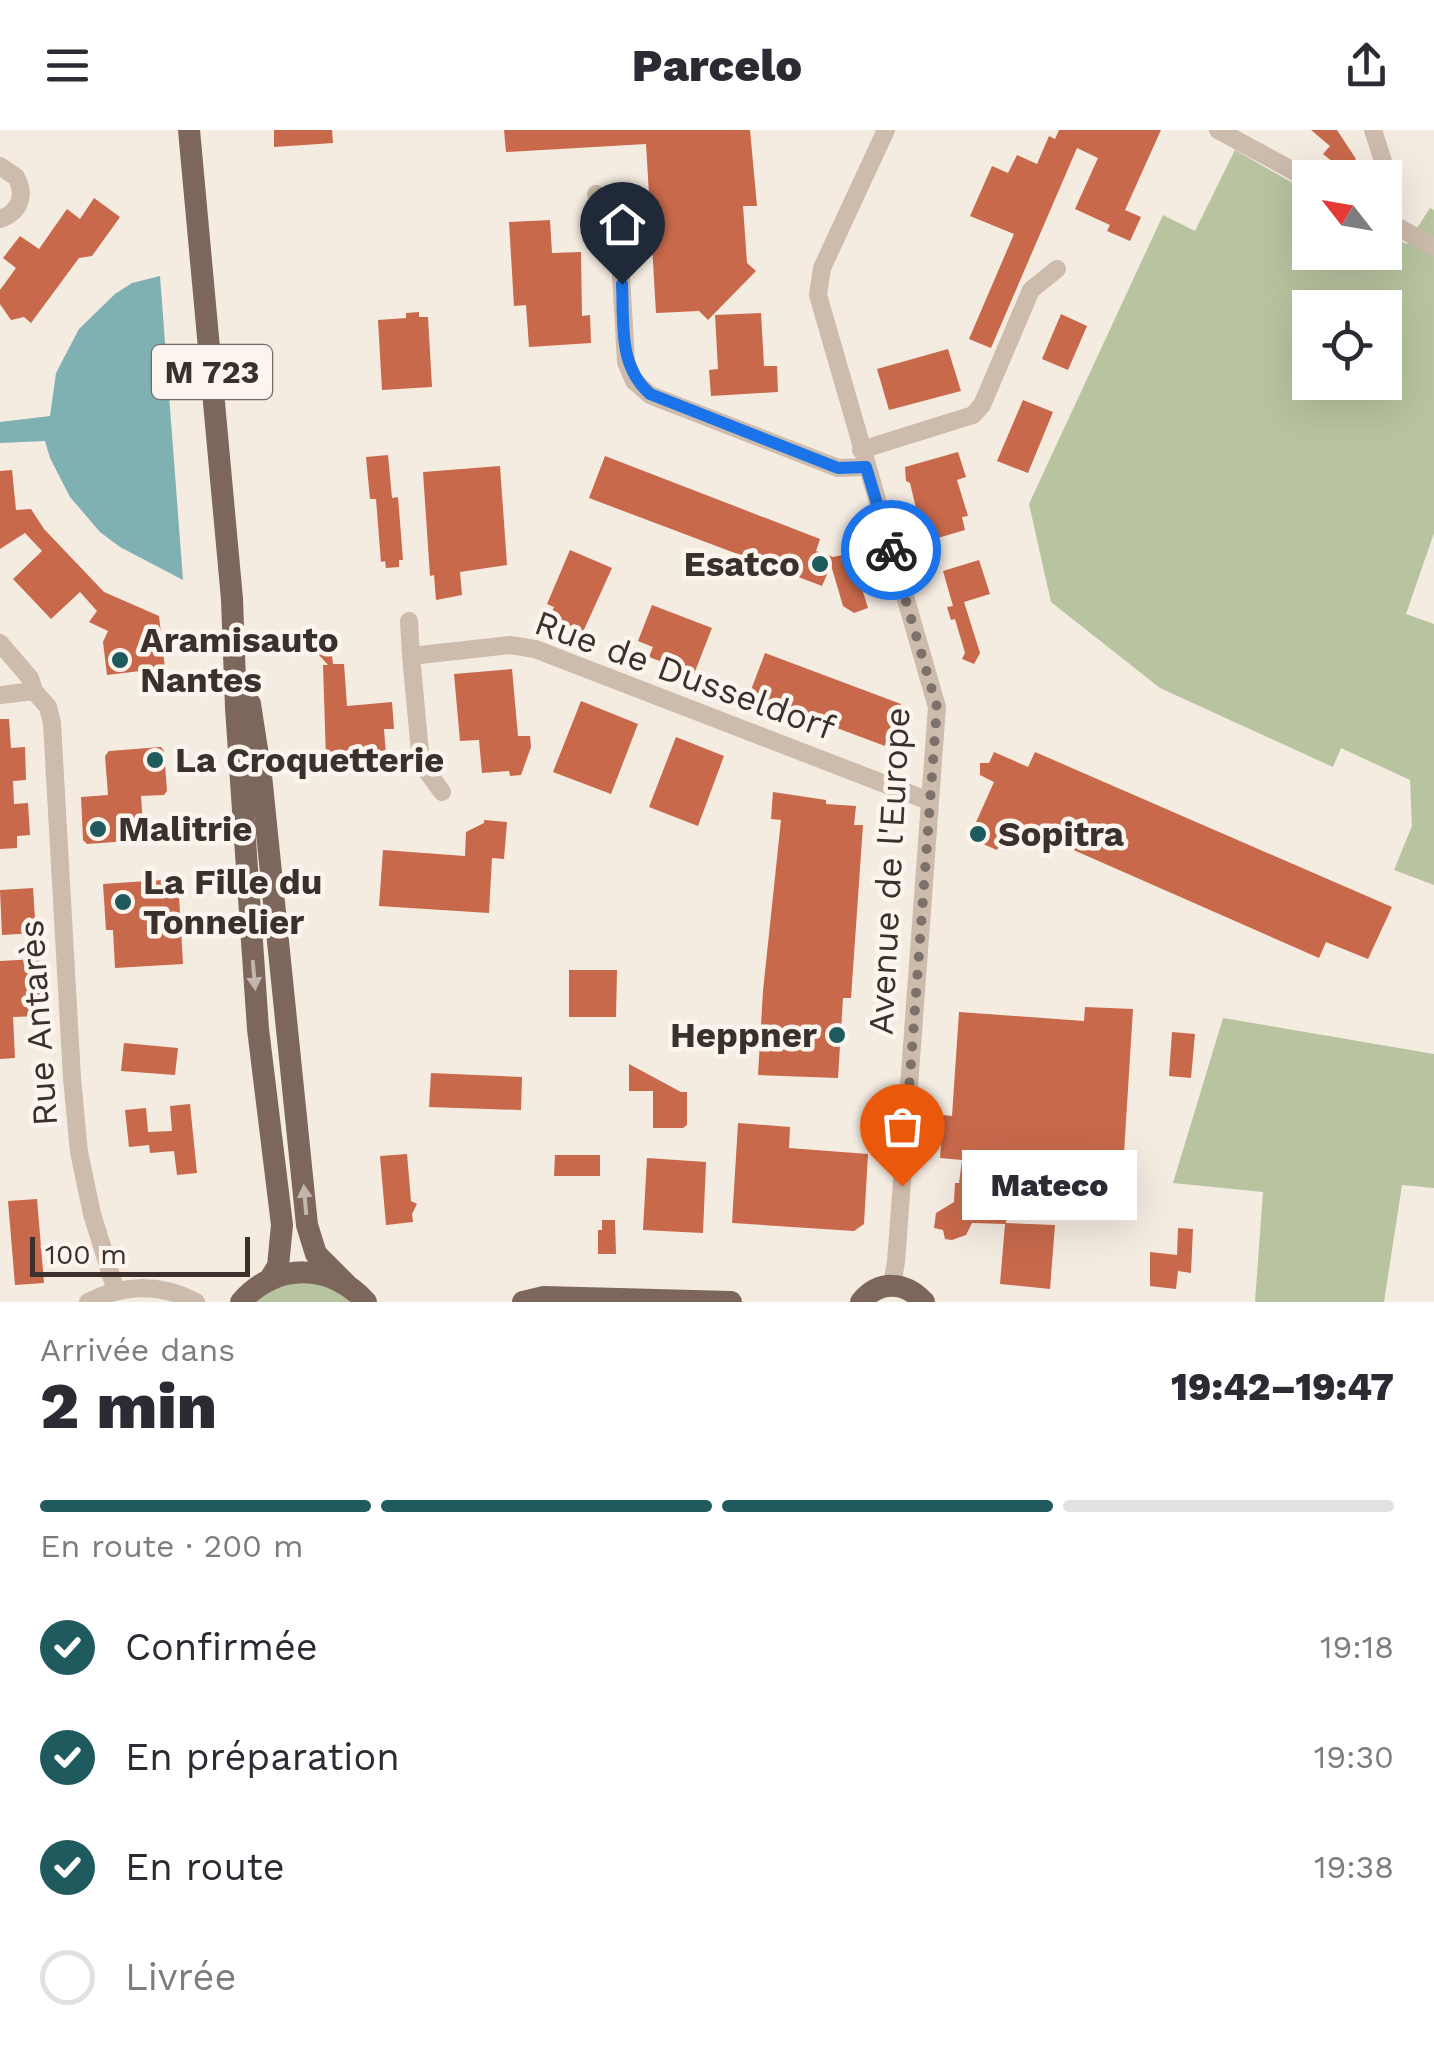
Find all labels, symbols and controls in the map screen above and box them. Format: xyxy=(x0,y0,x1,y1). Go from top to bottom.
icon: menu xyxy=(40,38,95,93)
icon: share xyxy=(1339,38,1394,93)
text: Parcelo xyxy=(632,39,802,92)
north arrow xyxy=(1292,160,1402,270)
map controls xyxy=(1292,160,1402,400)
pin xyxy=(580,182,665,285)
icon: home xyxy=(595,197,650,252)
button: locate xyxy=(1292,290,1402,400)
road number: M 723 xyxy=(152,345,272,399)
courier xyxy=(841,500,941,600)
icon: bike xyxy=(864,523,919,578)
place label: Esatco xyxy=(684,543,800,585)
marker: Esatco xyxy=(809,553,831,575)
street label: Rue de Dusseldorf xyxy=(529,601,841,749)
place label: Aramisauto Nantes xyxy=(140,619,339,701)
marker: Aramisauto Nantes xyxy=(109,649,131,671)
street label: Avenue de l'Europe xyxy=(859,706,919,1036)
place label: La Croquetterie xyxy=(175,739,444,781)
marker: La Croquetterie xyxy=(144,749,166,771)
place label: Malitrie xyxy=(118,808,252,850)
place label: Sopitra xyxy=(998,813,1125,855)
marker: Malitrie xyxy=(87,818,109,840)
marker: Sopitra xyxy=(967,823,989,845)
place label: La Fille du Tonnelier xyxy=(143,861,322,943)
marker: La Fille du Tonnelier xyxy=(112,891,134,913)
street label: Rue Antarès xyxy=(10,918,66,1128)
one-way arrow xyxy=(246,960,262,992)
place label: Heppner xyxy=(670,1014,817,1056)
marker: Heppner xyxy=(826,1024,848,1046)
pin xyxy=(860,1084,945,1187)
icon: bag xyxy=(875,1099,930,1154)
callout: Mateco xyxy=(962,1151,1137,1221)
text: Mateco xyxy=(991,1166,1108,1204)
one-way arrow xyxy=(296,1184,312,1215)
scale bar xyxy=(30,1232,250,1276)
text: 100 m xyxy=(45,1238,127,1271)
text: Arrivée dans xyxy=(40,1331,235,1369)
text: 19:42–19:47 xyxy=(1171,1365,1394,1409)
text: 2 min xyxy=(40,1368,217,1444)
text: En route · 200 m xyxy=(40,1527,303,1565)
icon: check xyxy=(40,1620,95,1675)
text: Confirmée xyxy=(125,1625,318,1669)
text: 19:18 xyxy=(1320,1628,1394,1666)
icon: check xyxy=(40,1730,95,1785)
text: En préparation xyxy=(125,1735,400,1779)
text: 19:30 xyxy=(1314,1738,1394,1776)
icon: check xyxy=(40,1840,95,1895)
text: En route xyxy=(125,1845,285,1889)
text: 19:38 xyxy=(1314,1848,1394,1886)
text: Livrée xyxy=(125,1955,236,1999)

